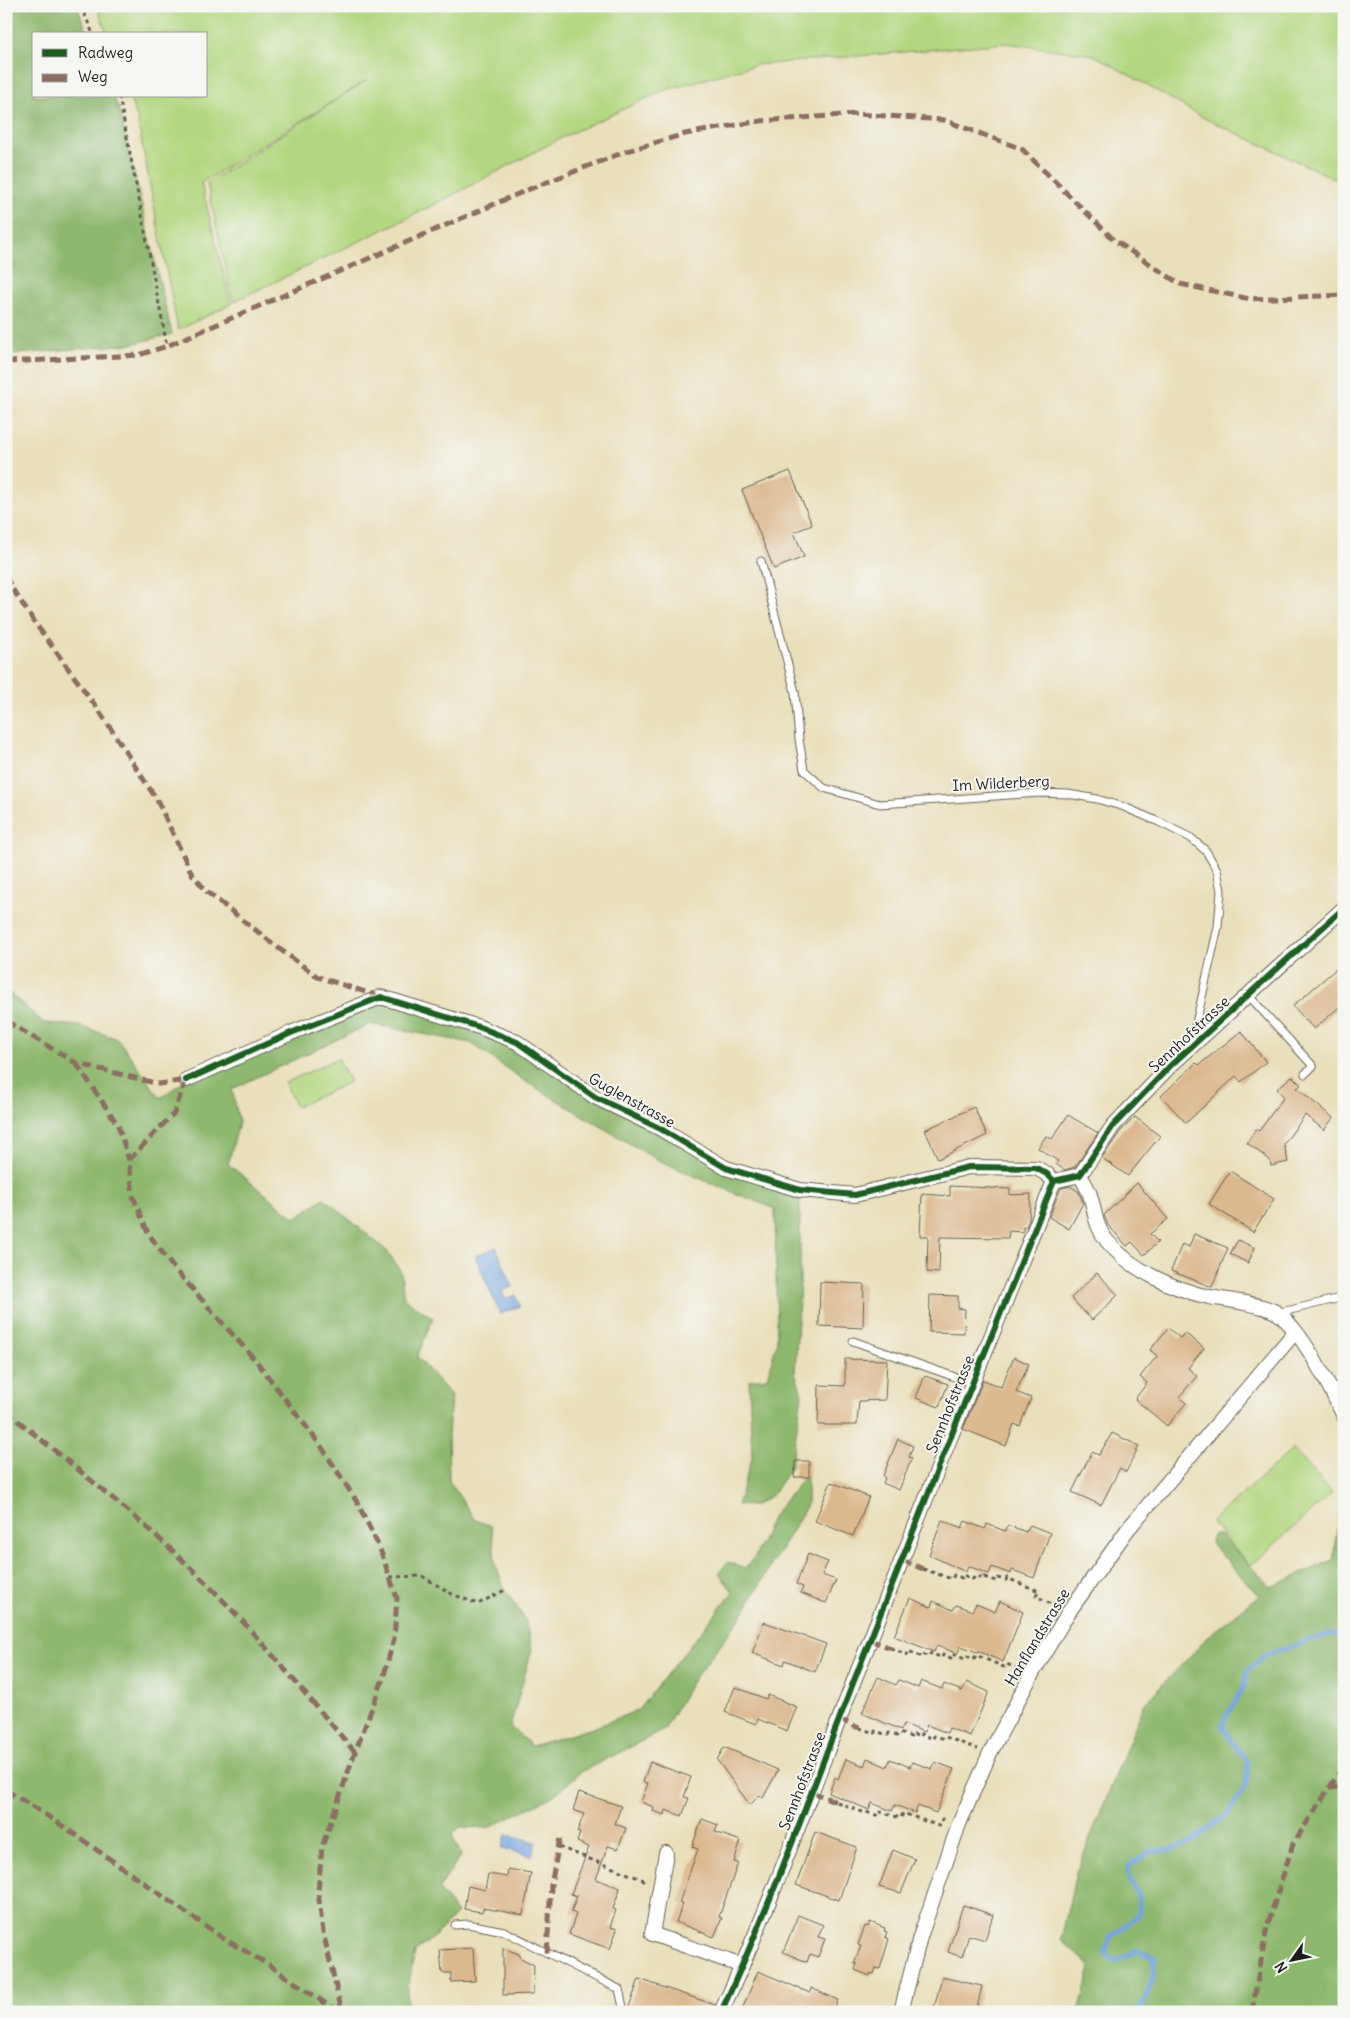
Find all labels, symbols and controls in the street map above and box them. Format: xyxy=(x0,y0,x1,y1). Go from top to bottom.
legend xyxy=(32,32,208,98)
text: Radweg xyxy=(78,43,133,62)
text: Weg xyxy=(78,67,108,86)
street label: Im Wilderberg xyxy=(952,771,1050,795)
street label: Sennhofstrasse xyxy=(1145,992,1233,1076)
street label: Guglenstrasse xyxy=(585,1068,679,1132)
street label: Sennhofstrasse xyxy=(922,1352,978,1456)
street label: Hanflandstrasse xyxy=(1000,1585,1074,1689)
street label: Sennhofstrasse xyxy=(775,1729,829,1833)
north arrow xyxy=(1268,1936,1318,1986)
text: N xyxy=(1271,1958,1291,1976)

